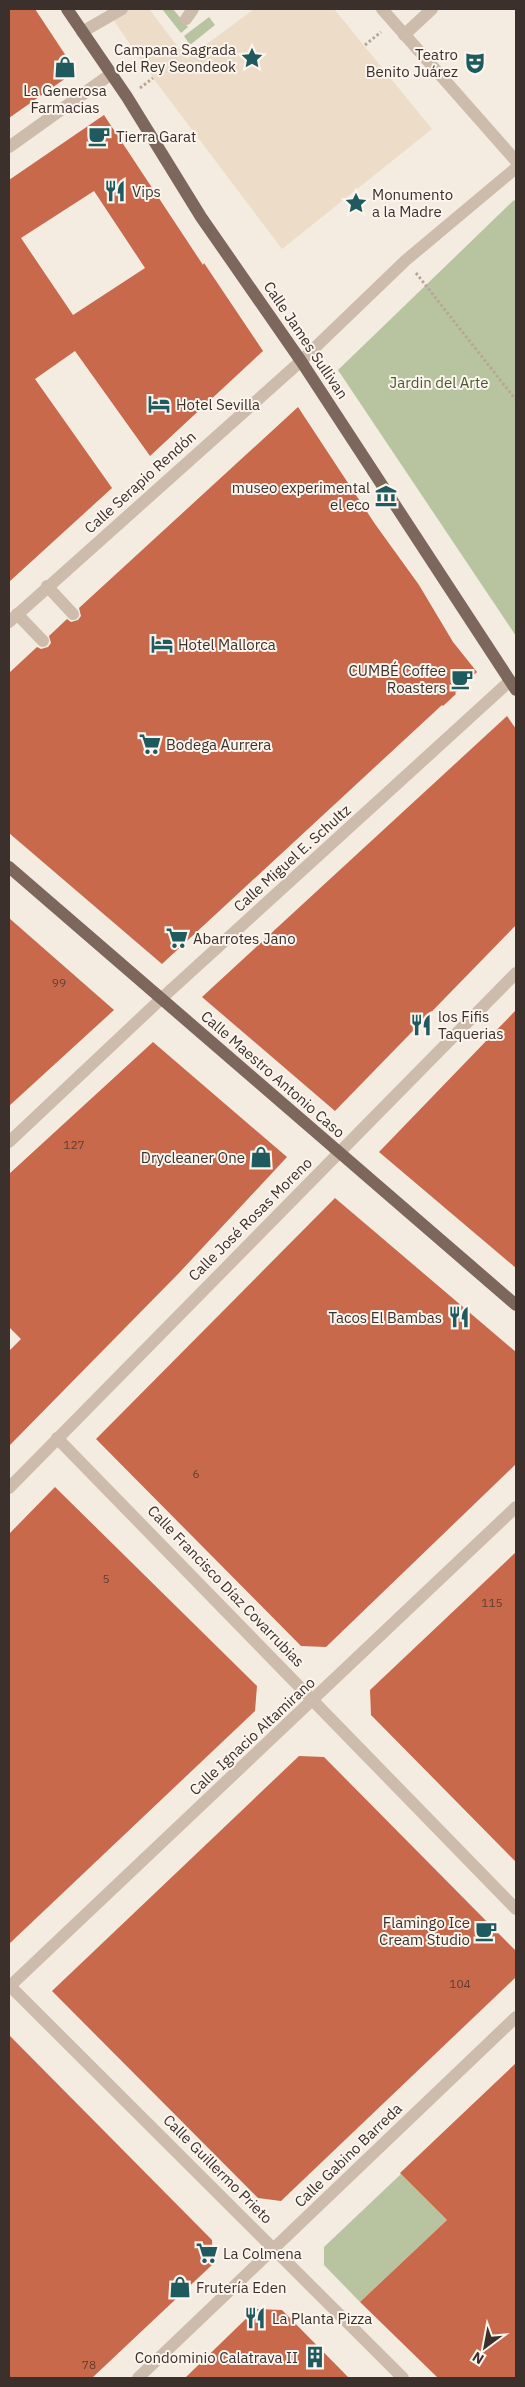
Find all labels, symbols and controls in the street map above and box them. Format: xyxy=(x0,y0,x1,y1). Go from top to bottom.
place label: Campana Sagrada del Rey Seondeok xyxy=(114,40,236,76)
place icon: Campana Sagrada del Rey Seondeok xyxy=(239,45,265,71)
place label: Teatro Benito Juárez xyxy=(366,45,458,81)
theatre icon: Teatro Benito Juárez xyxy=(462,50,488,76)
shop icon: La Generosa Farmacias xyxy=(52,54,78,80)
place label: La Generosa Farmacias xyxy=(23,81,107,117)
cafe icon: Tierra Garat xyxy=(86,123,112,149)
place label: Tierra Garat xyxy=(116,127,196,146)
restaurant icon: Vips xyxy=(102,178,128,204)
place label: Vips xyxy=(132,182,161,201)
place label: Monumento a la Madre xyxy=(372,185,453,221)
place icon: Monumento a la Madre xyxy=(343,190,369,216)
street label: Calle James Sullivan xyxy=(260,278,352,402)
park label: Jardin del Arte xyxy=(390,373,488,392)
hotel icon: Hotel Sevilla xyxy=(146,391,172,417)
place label: Hotel Sevilla xyxy=(176,395,260,414)
street label: Calle Serapio Rendón xyxy=(80,427,200,537)
place label: museo experimental el eco xyxy=(232,478,370,514)
museum icon: museo experimental el eco xyxy=(373,483,399,509)
hotel icon: Hotel Mallorca xyxy=(149,631,175,657)
place label: Hotel Mallorca xyxy=(178,635,276,654)
place label: CUMBÉ Coffee Roasters xyxy=(348,661,446,697)
cafe icon: CUMBÉ Coffee Roasters xyxy=(449,666,475,692)
supermarket icon: Bodega Aurrera xyxy=(137,731,163,757)
place label: Bodega Aurrera xyxy=(166,735,271,754)
street label: Calle Miguel E. Schultz xyxy=(229,800,355,916)
supermarket icon: Abarrotes Jano xyxy=(164,925,190,951)
place label: Abarrotes Jano xyxy=(193,929,296,948)
house number: 99 xyxy=(52,975,66,990)
street label: Calle Maestro Antonio Caso xyxy=(197,1006,349,1142)
place label: los Fifis Taquerias xyxy=(438,1007,504,1043)
restaurant icon: los Fifis Taquerias xyxy=(408,1012,434,1038)
house number: 127 xyxy=(63,1137,85,1152)
shop icon: Drycleaner One xyxy=(248,1144,274,1170)
place label: Drycleaner One xyxy=(141,1148,245,1167)
street label: Calle José Rosas Moreno xyxy=(184,1153,316,1285)
restaurant icon: Tacos El Bambas xyxy=(446,1304,472,1330)
place label: Tacos El Bambas xyxy=(328,1308,442,1327)
house number: 6 xyxy=(192,1466,200,1481)
street label: Calle Francisco Díaz Covarrubias xyxy=(144,1501,308,1671)
house number: 5 xyxy=(102,1571,110,1586)
house number: 115 xyxy=(481,1595,503,1610)
street label: Calle Ignacio Altamirano xyxy=(185,1673,319,1799)
place label: Flamingo Ice Cream Studio xyxy=(379,1913,470,1949)
cafe icon: Flamingo Ice Cream Studio xyxy=(473,1918,499,1944)
house number: 104 xyxy=(449,1976,471,1991)
street label: Calle Gabino Barreda xyxy=(290,2099,406,2211)
street label: Calle Guillermo Prieto xyxy=(159,2110,277,2228)
supermarket icon: La Colmena xyxy=(194,2240,220,2266)
place label: La Colmena xyxy=(223,2244,302,2263)
shop icon: Frutería Eden xyxy=(167,2274,193,2300)
place label: Frutería Eden xyxy=(196,2278,286,2297)
restaurant icon: La Planta Pizza xyxy=(242,2305,268,2331)
place label: La Planta Pizza xyxy=(272,2309,372,2328)
north arrow xyxy=(460,2322,510,2372)
building icon: Condominio Calatrava II xyxy=(302,2344,328,2370)
place label: Condominio Calatrava II xyxy=(135,2348,298,2367)
text: N xyxy=(469,2348,487,2368)
house number: 78 xyxy=(82,2357,96,2372)

